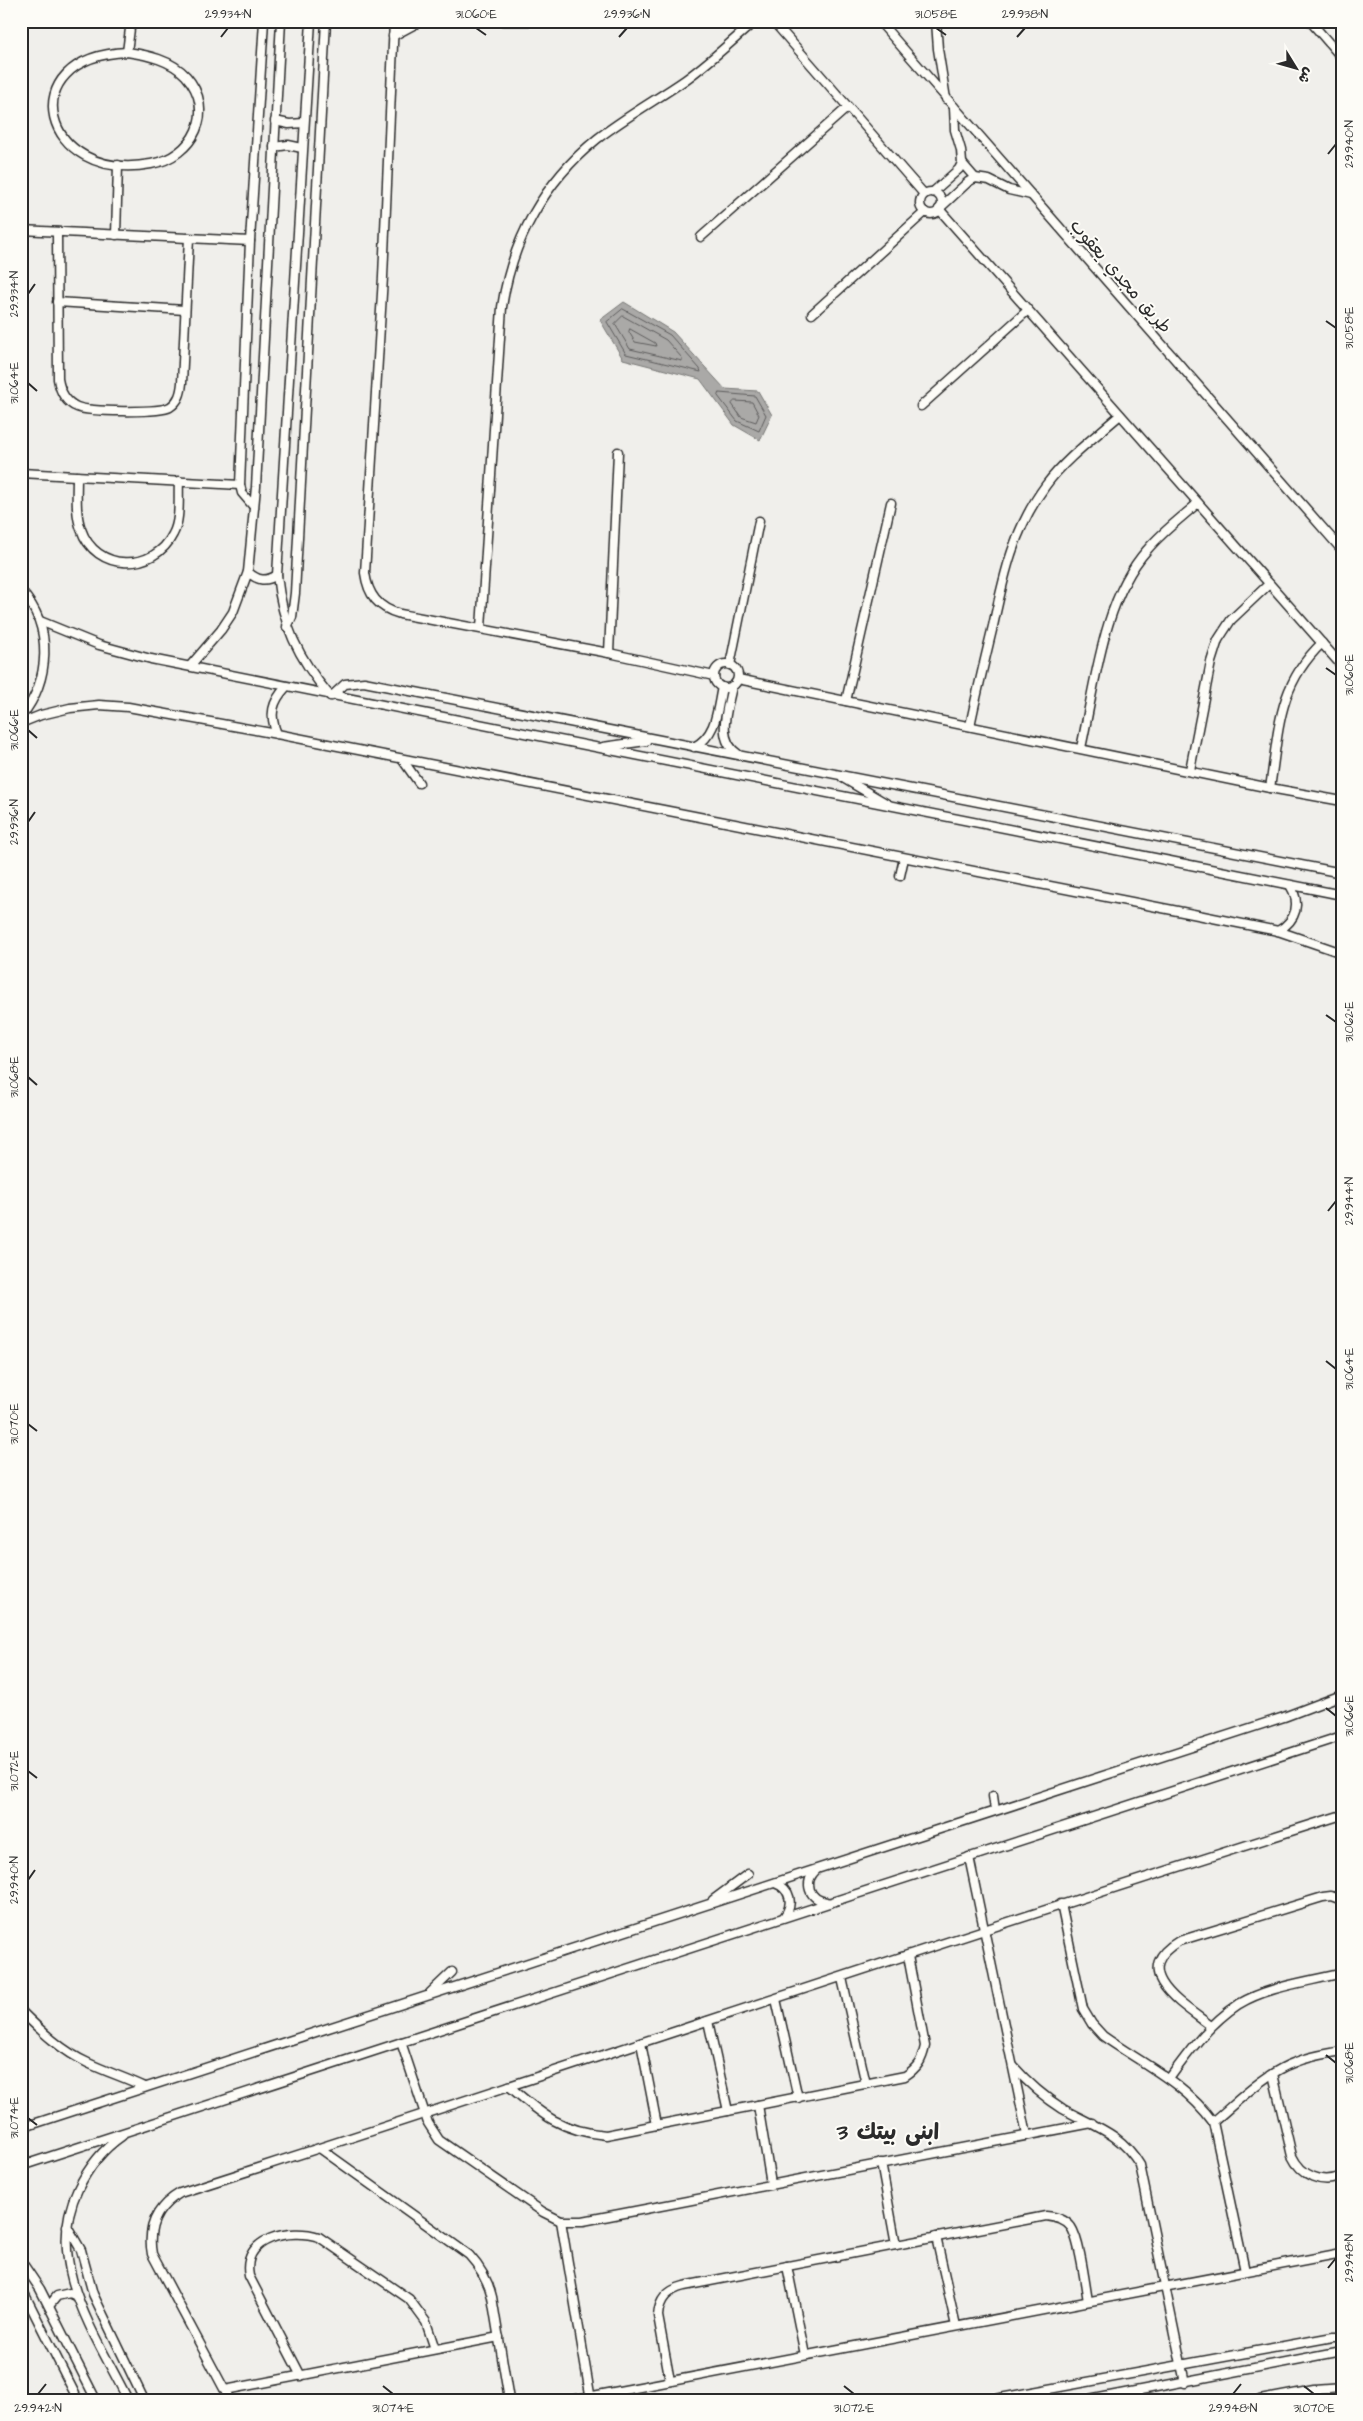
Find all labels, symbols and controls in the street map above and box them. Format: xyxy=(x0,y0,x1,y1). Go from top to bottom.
text: 29.934°N xyxy=(205,6,252,23)
text: 31.060°E xyxy=(455,6,497,23)
text: 29.936°N xyxy=(604,6,650,23)
text: 31.058°E xyxy=(915,6,957,23)
text: 29.938°N xyxy=(1002,6,1049,23)
north arrow xyxy=(1270,42,1320,92)
text: ش xyxy=(1293,63,1318,87)
text: 29.940°N xyxy=(1341,119,1358,168)
street label: طريق مجدي يعقوب xyxy=(1064,214,1177,339)
text: 29.934°N xyxy=(6,270,23,317)
text: 31.058°E xyxy=(1341,307,1358,349)
text: 31.064°E xyxy=(6,362,23,404)
text: 31.060°E xyxy=(1341,654,1358,696)
text: 31.066°E xyxy=(6,709,23,751)
text: 29.936°N xyxy=(6,799,23,845)
text: 31.062°E xyxy=(1341,1001,1358,1043)
text: 31.068°E xyxy=(6,1056,23,1098)
text: 29.944°N xyxy=(1341,1176,1358,1225)
text: 31.064°E xyxy=(1341,1348,1358,1390)
text: 31.070°E xyxy=(6,1403,23,1445)
text: 31.066°E xyxy=(1341,1695,1358,1737)
text: 31.072°E xyxy=(6,1751,23,1791)
text: 29.940°N xyxy=(6,1855,23,1904)
text: 31.068°E xyxy=(1341,2042,1358,2084)
text: 31.074°E xyxy=(6,2097,23,2139)
district label: ابنى بيتك 3 xyxy=(836,2117,939,2148)
text: 29.948°N xyxy=(1341,2233,1358,2282)
text: 29.942°N xyxy=(14,2400,62,2417)
text: 31.074°E xyxy=(372,2400,414,2417)
text: 31.072°E xyxy=(834,2400,874,2417)
text: 29.948°N xyxy=(1209,2400,1258,2417)
text: 31.070°E xyxy=(1293,2400,1335,2417)

